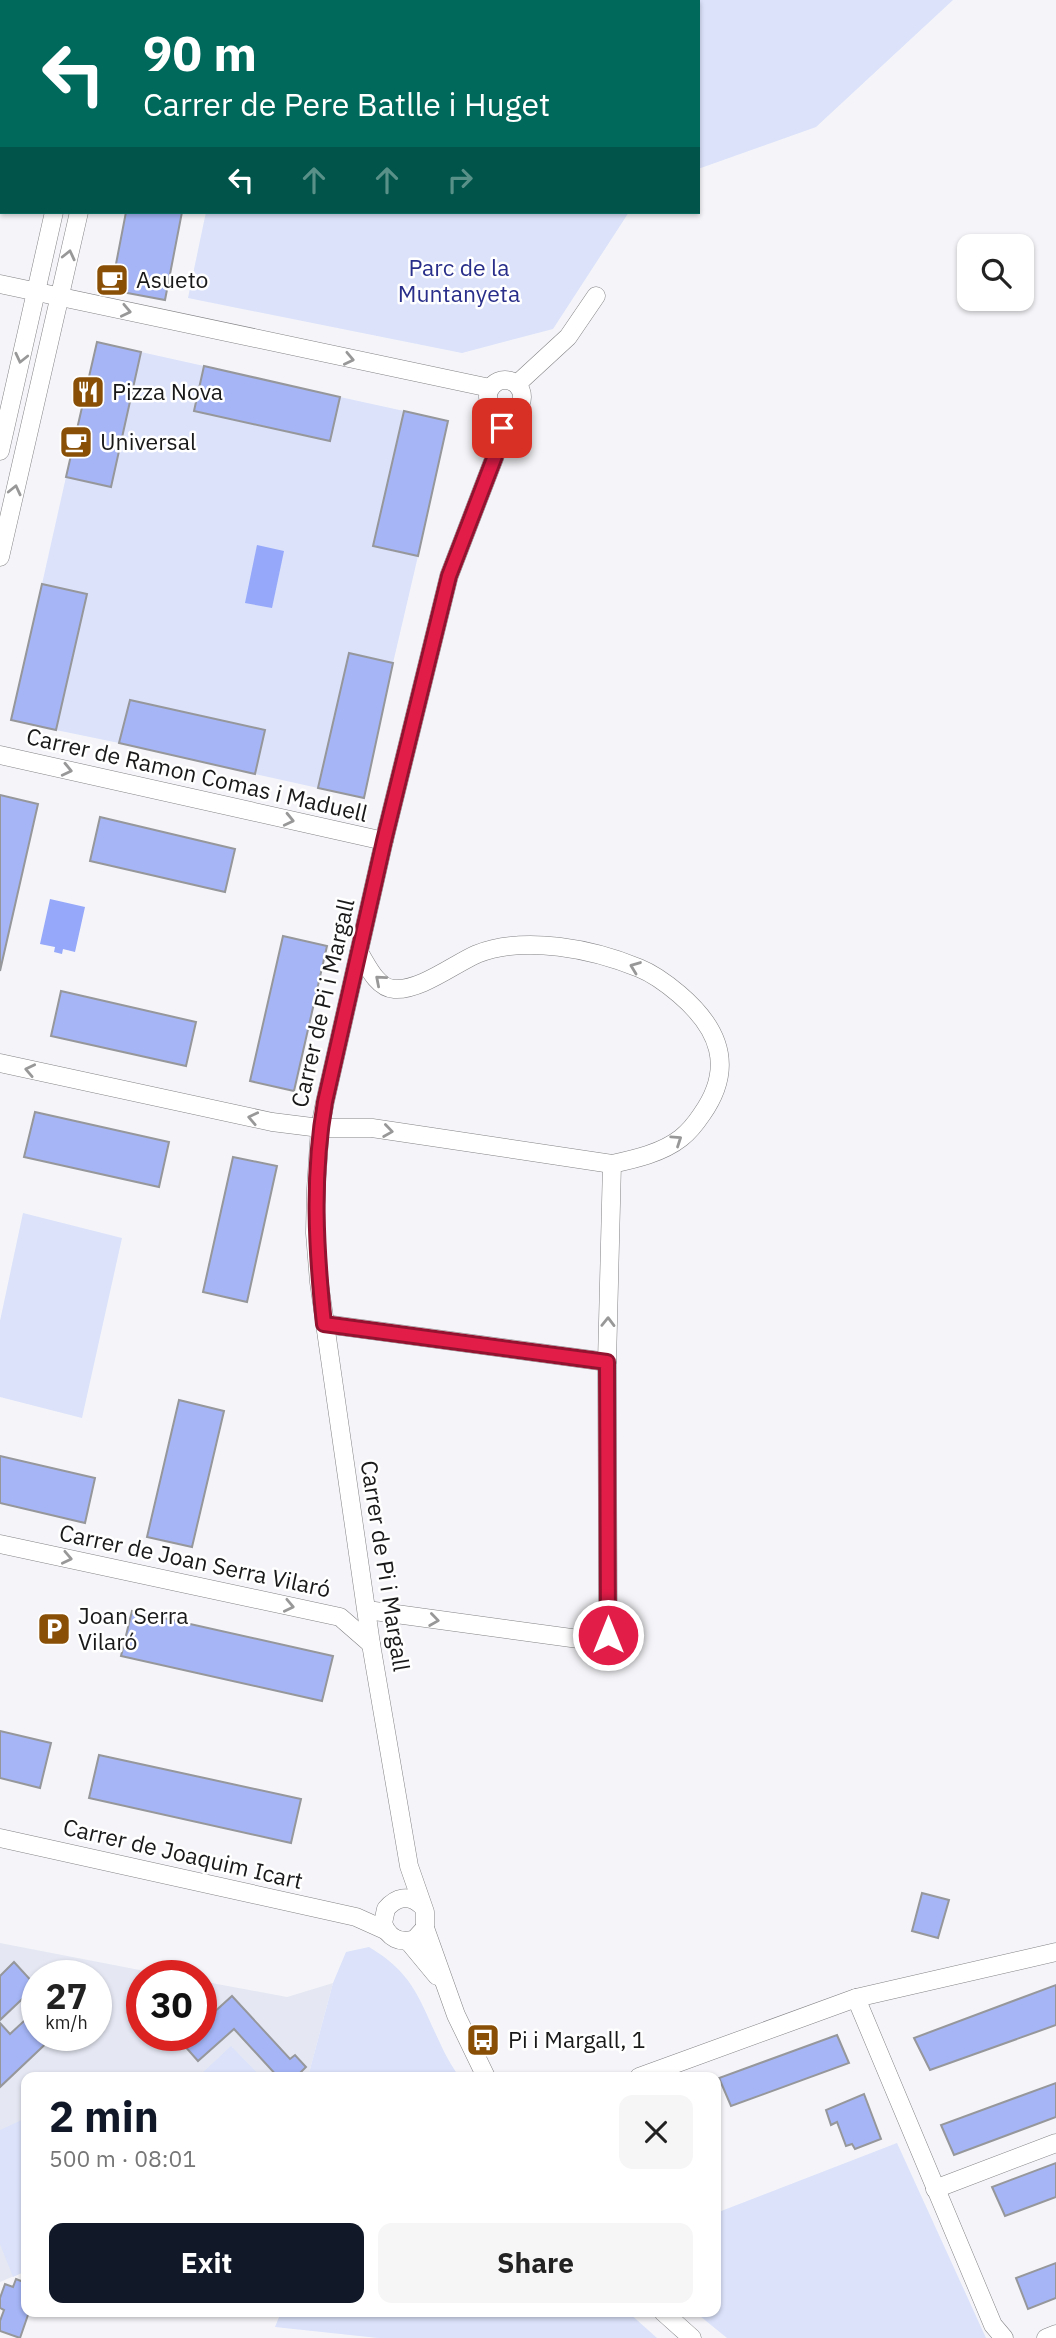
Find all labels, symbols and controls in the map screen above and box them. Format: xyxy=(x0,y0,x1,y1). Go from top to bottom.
text: 90 m xyxy=(143,21,257,84)
icon: left xyxy=(28,28,119,119)
text: Carrer de Pere Batlle i Huget xyxy=(143,83,550,125)
icon: left xyxy=(222,161,260,199)
icon: ahead xyxy=(295,161,333,199)
icon: ahead xyxy=(368,161,406,199)
icon: right xyxy=(441,161,479,199)
map controls xyxy=(957,234,1034,311)
button: search xyxy=(957,234,1034,311)
one-way arrow xyxy=(61,249,76,261)
park label: Parc de la Muntanyeta xyxy=(398,252,520,308)
cafe icon: Asueto xyxy=(93,261,131,299)
place label: Asueto xyxy=(136,264,209,294)
one-way arrow xyxy=(120,303,132,318)
one-way arrow xyxy=(343,351,355,366)
one-way arrow xyxy=(15,352,29,364)
restaurant icon: Pizza Nova xyxy=(69,373,107,411)
place label: Pizza Nova xyxy=(112,376,223,406)
pin xyxy=(472,398,532,458)
icon: arrive xyxy=(483,409,521,447)
cafe icon: Universal xyxy=(57,423,95,461)
place label: Universal xyxy=(100,426,196,456)
one-way arrow xyxy=(7,485,22,497)
street label: Carrer de Ramon Comas i Maduell xyxy=(24,720,371,828)
one-way arrow xyxy=(61,762,73,777)
one-way arrow xyxy=(283,812,295,826)
street label: Carrer de Pi i Margall xyxy=(283,896,361,1110)
one-way arrow xyxy=(630,962,642,976)
one-way arrow xyxy=(375,976,388,988)
one-way arrow xyxy=(25,1063,37,1078)
one-way arrow xyxy=(247,1112,259,1127)
one-way arrow xyxy=(382,1123,394,1138)
one-way arrow xyxy=(669,1136,682,1148)
one-way arrow xyxy=(600,1316,616,1327)
street label: Carrer de Pi i Margall xyxy=(354,1458,417,1673)
street label: Carrer de Joan Serra Vilaró xyxy=(57,1517,334,1603)
one-way arrow xyxy=(61,1550,73,1565)
one-way arrow xyxy=(283,1598,295,1612)
position arrow xyxy=(571,1598,645,1672)
place label: Joan Serra Vilaró xyxy=(78,1600,188,1656)
parking icon: Joan Serra Vilaró xyxy=(35,1610,73,1648)
one-way arrow xyxy=(428,1613,440,1628)
street label: Carrer de Joaquim Icart xyxy=(60,1811,306,1895)
speed limit sign: 30 xyxy=(126,1960,217,2051)
text: 27 xyxy=(45,1973,88,2019)
text: km/h xyxy=(45,2011,88,2034)
bus stop icon: Pi i Margall, 1 xyxy=(464,2021,502,2059)
place label: Pi i Margall, 1 xyxy=(508,2024,646,2054)
text: 2 min xyxy=(49,2089,159,2144)
button: close xyxy=(619,2095,693,2169)
text: 500 m · 08:01 xyxy=(49,2143,196,2173)
button: Exit xyxy=(49,2223,364,2303)
button: Share xyxy=(378,2223,693,2303)

